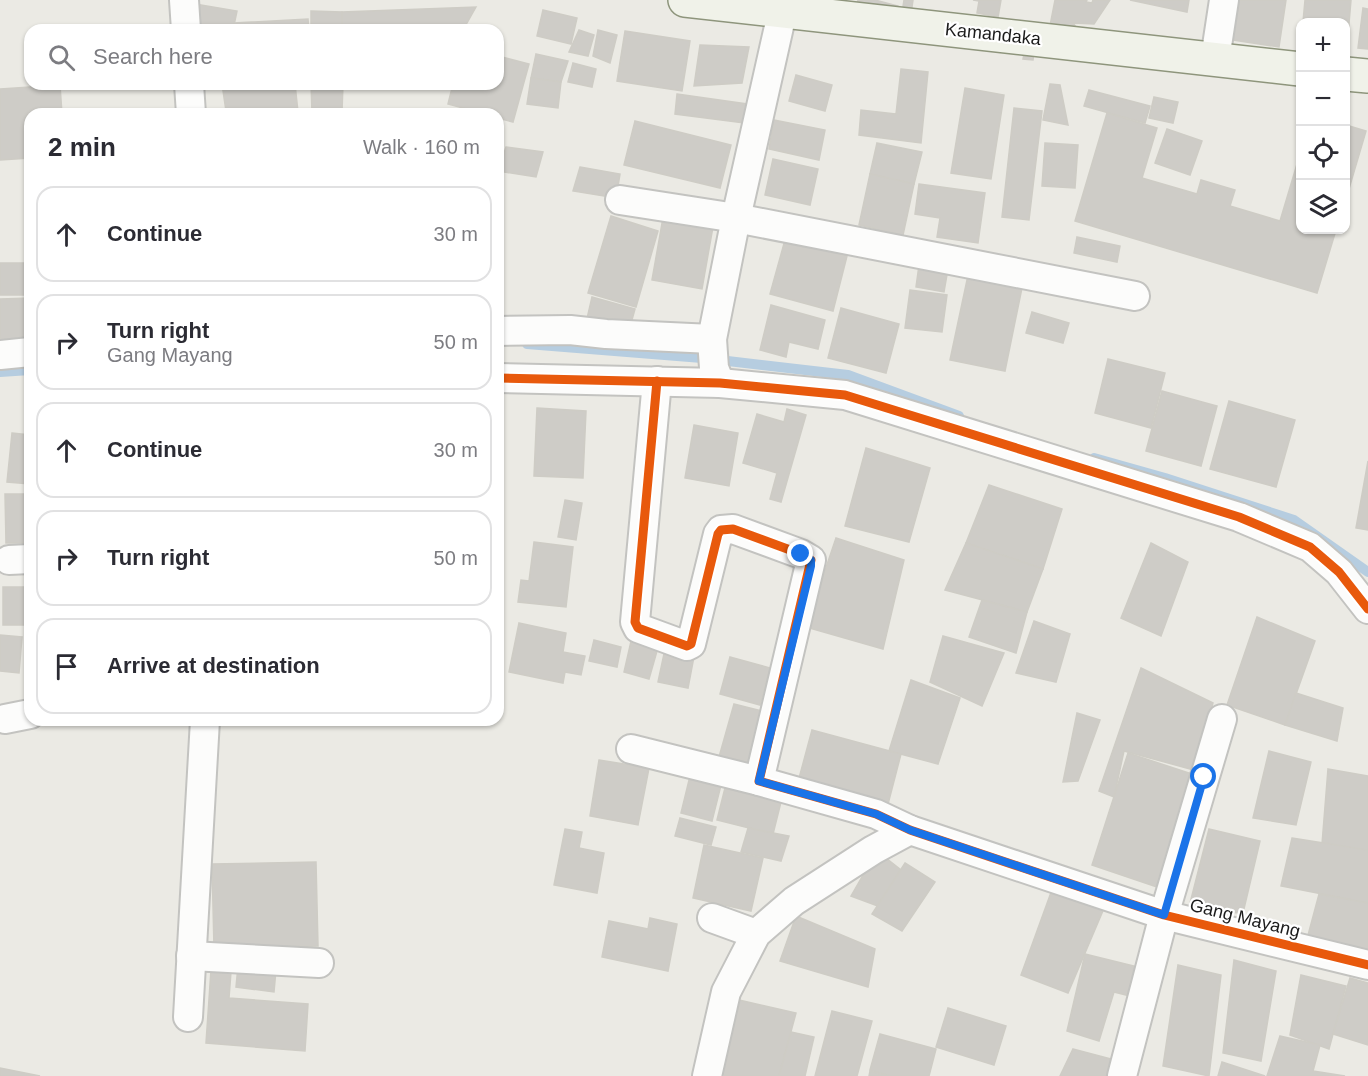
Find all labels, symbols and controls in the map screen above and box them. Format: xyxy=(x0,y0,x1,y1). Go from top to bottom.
map controls xyxy=(1296,18,1350,234)
button: + xyxy=(1296,18,1350,72)
street label: Kamandaka xyxy=(944,19,1043,49)
search box xyxy=(24,24,504,90)
icon: search xyxy=(45,41,78,74)
text: Search here xyxy=(93,44,213,69)
button: − xyxy=(1296,72,1350,126)
button: locate xyxy=(1296,126,1350,180)
text: 2 min xyxy=(48,132,116,162)
text: Walk · 160 m xyxy=(363,136,480,158)
button: layers xyxy=(1296,180,1350,234)
icon: ahead xyxy=(50,218,83,251)
text: Continue xyxy=(107,221,202,246)
text: 30 m xyxy=(434,223,478,245)
text: Turn right xyxy=(107,318,209,343)
icon: right xyxy=(50,326,83,359)
text: 50 m xyxy=(434,331,478,353)
text: Gang Mayang xyxy=(107,344,233,366)
icon: ahead xyxy=(50,434,83,467)
text: Continue xyxy=(107,437,202,462)
text: 30 m xyxy=(434,439,478,461)
route end xyxy=(787,540,813,566)
icon: right xyxy=(50,542,83,575)
text: Turn right xyxy=(107,545,209,570)
text: 50 m xyxy=(434,547,478,569)
icon: arrive xyxy=(50,650,83,683)
text: Arrive at destination xyxy=(107,653,320,678)
route start xyxy=(1190,763,1216,789)
street label: Gang Mayang xyxy=(1188,895,1302,941)

